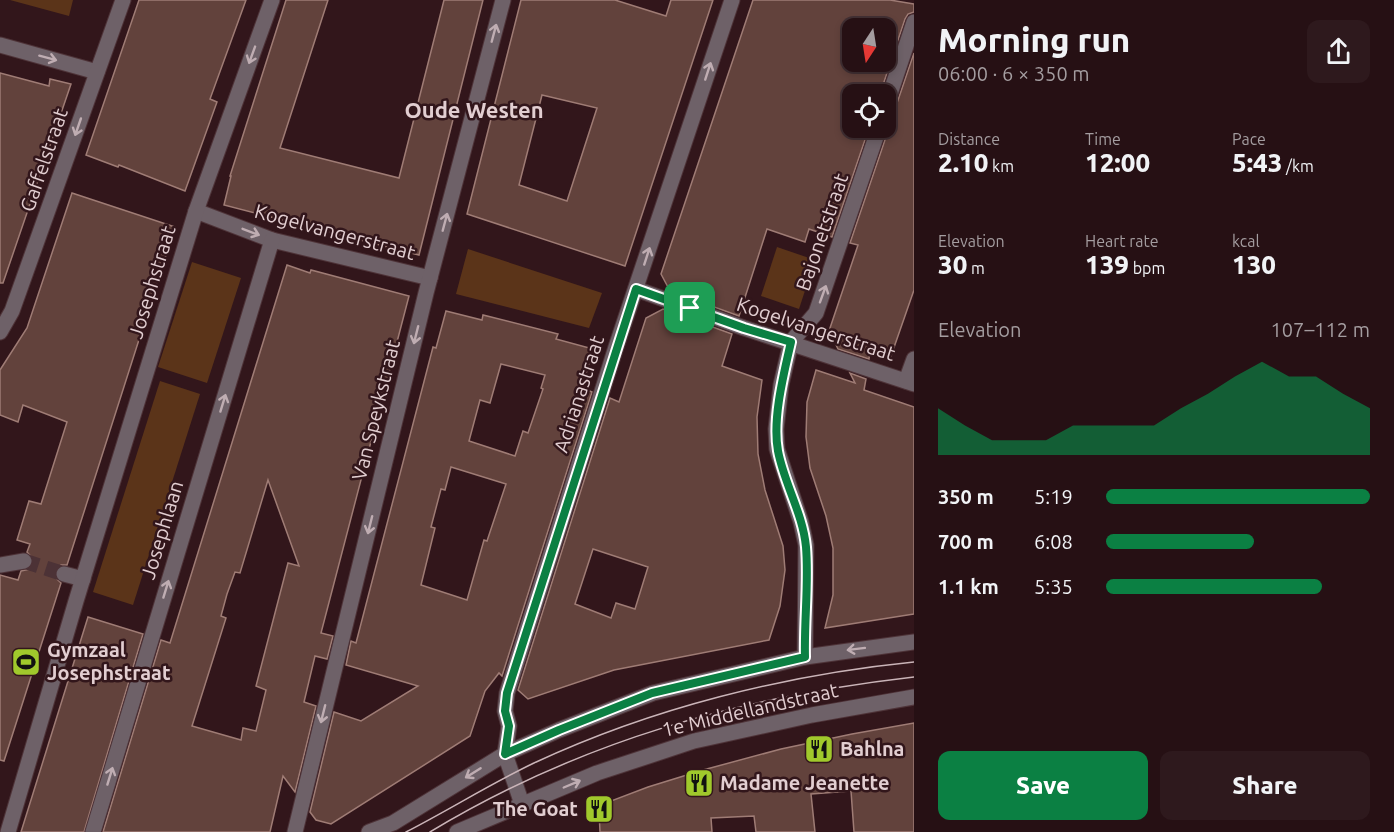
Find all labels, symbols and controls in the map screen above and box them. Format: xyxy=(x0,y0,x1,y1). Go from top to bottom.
north arrow xyxy=(842,18,896,72)
map controls xyxy=(842,18,896,138)
button: share xyxy=(1307,20,1370,83)
text: Morning run xyxy=(938,21,1130,58)
one-way arrow xyxy=(489,24,501,43)
one-way arrow xyxy=(245,45,256,64)
one-way arrow xyxy=(39,53,58,65)
one-way arrow xyxy=(704,62,715,81)
text: 06:00 · 6 × 350 m xyxy=(938,62,1090,85)
button: locate xyxy=(842,84,896,138)
district label: Oude Westen xyxy=(404,97,544,122)
street label: Gaffelstraat xyxy=(15,105,72,214)
one-way arrow xyxy=(72,117,83,136)
text: Distance xyxy=(938,130,1000,148)
text: Time xyxy=(1085,130,1121,148)
text: Pace xyxy=(1232,130,1266,148)
text: 2.10 xyxy=(938,148,988,177)
text: 12:00 xyxy=(1085,148,1150,177)
text: 5:43 xyxy=(1232,148,1282,177)
text: km xyxy=(988,157,1014,175)
text: /km xyxy=(1282,157,1314,175)
street label: Bajonetstraat xyxy=(791,170,852,293)
street label: Kogelvangerstraat xyxy=(252,199,418,264)
one-way arrow xyxy=(439,213,451,232)
street label: Josephstraat xyxy=(123,222,180,341)
one-way arrow xyxy=(241,227,259,238)
text: Elevation xyxy=(938,232,1005,250)
text: Heart rate xyxy=(1085,232,1159,250)
text: kcal xyxy=(1232,232,1260,250)
one-way arrow xyxy=(642,247,653,266)
text: 30 xyxy=(938,250,967,279)
text: 139 xyxy=(1085,250,1129,279)
text: 130 xyxy=(1232,250,1276,279)
text: m xyxy=(967,259,985,277)
text: bpm xyxy=(1129,259,1165,277)
pin xyxy=(664,282,715,333)
one-way arrow xyxy=(818,285,829,304)
icon: arrive xyxy=(673,291,706,324)
street label: Kogelvangerstraat xyxy=(734,292,899,365)
text: Elevation xyxy=(938,318,1021,341)
text: 107–112 m xyxy=(1271,318,1370,341)
one-way arrow xyxy=(409,325,421,344)
street label: Adrianastraat xyxy=(549,332,608,455)
street label: Van Speykstraat xyxy=(347,337,404,483)
one-way arrow xyxy=(218,394,229,413)
street label: Josephlaan xyxy=(136,478,187,582)
text: 350 m xyxy=(938,485,994,508)
text: 5:19 xyxy=(1034,485,1073,508)
one-way arrow xyxy=(363,515,375,534)
text: 700 m xyxy=(938,530,994,553)
text: 6:08 xyxy=(1034,530,1073,553)
text: 1.1 km xyxy=(938,575,999,598)
text: 5:35 xyxy=(1034,575,1073,598)
one-way arrow xyxy=(161,580,172,599)
place label: Gymzaal Josephstraat xyxy=(47,638,171,684)
one-way arrow xyxy=(846,644,866,655)
sports icon: Gymzaal Josephstraat xyxy=(10,646,42,678)
street label: 1e Middellandstraat xyxy=(660,678,840,741)
one-way arrow xyxy=(317,704,329,723)
restaurant icon: Bahlna xyxy=(803,733,835,765)
place label: Bahlna xyxy=(840,737,904,760)
button: Save xyxy=(938,751,1148,820)
button: Share xyxy=(1160,751,1370,820)
one-way arrow xyxy=(105,767,116,786)
restaurant icon: Madame Jeanette xyxy=(683,767,715,799)
one-way arrow xyxy=(465,768,482,780)
place label: Madame Jeanette xyxy=(720,771,889,794)
one-way arrow xyxy=(562,778,581,789)
restaurant icon: The Goat xyxy=(583,793,615,825)
place label: The Goat xyxy=(493,797,578,820)

